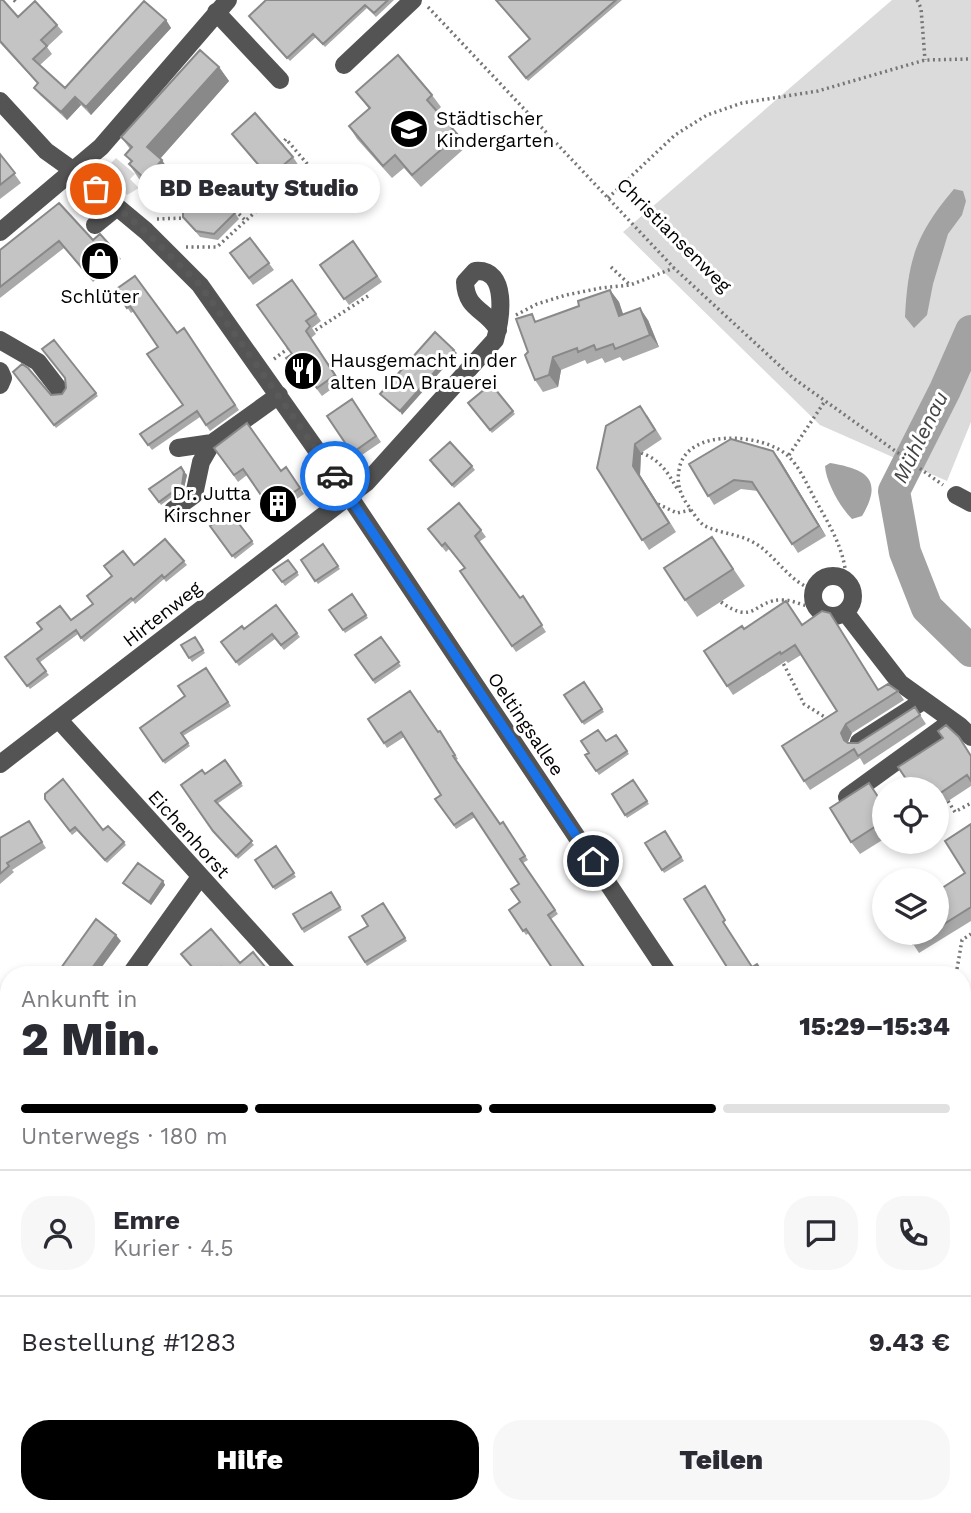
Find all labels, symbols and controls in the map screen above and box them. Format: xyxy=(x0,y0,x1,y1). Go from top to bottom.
place label: Städtischer Kindergarten xyxy=(436,107,554,152)
school or university icon: Städtischer Kindergarten xyxy=(388,108,430,150)
pin xyxy=(66,159,126,219)
callout: BD Beauty Studio xyxy=(138,164,380,214)
icon: bag xyxy=(77,170,115,208)
street label: Christiansenweg xyxy=(612,173,737,298)
text: BD Beauty Studio xyxy=(159,175,359,202)
shop icon: Schlüter xyxy=(79,240,121,282)
place label: Schlüter xyxy=(61,285,140,308)
place label: Hausgemacht in der alten IDA Brauerei xyxy=(330,349,517,394)
restaurant icon: Hausgemacht in der alten IDA Brauerei xyxy=(282,350,324,392)
water label: Mühlenau xyxy=(887,387,953,487)
courier xyxy=(300,441,370,511)
icon: car xyxy=(316,457,354,495)
place label: Dr. Jutta Kirschner xyxy=(163,482,251,527)
building icon: Dr. Jutta Kirschner xyxy=(257,483,299,525)
street label: Hirtenweg xyxy=(118,576,207,652)
street label: Oeltingsallee xyxy=(483,668,569,780)
map controls xyxy=(872,777,949,945)
button: locate xyxy=(872,777,949,854)
street label: Eichenhorst xyxy=(143,785,235,883)
pin xyxy=(563,831,623,891)
icon: home xyxy=(574,842,612,880)
button: layers xyxy=(872,868,949,945)
text: Ankunft in xyxy=(21,986,137,1013)
text: 15:29–15:34 xyxy=(799,1011,950,1041)
text: 2 Min. xyxy=(21,1012,160,1066)
text: Unterwegs · 180 m xyxy=(21,1123,228,1150)
button: person xyxy=(21,1196,95,1270)
button: chat xyxy=(784,1196,858,1270)
button: phone xyxy=(876,1196,950,1270)
text: Emre xyxy=(113,1205,180,1235)
text: Kurier · 4.5 xyxy=(113,1235,234,1262)
text: Bestellung #1283 xyxy=(21,1327,236,1357)
text: 9.43 € xyxy=(869,1327,950,1357)
button: Hilfe xyxy=(21,1420,479,1500)
button: Teilen xyxy=(493,1420,950,1500)

